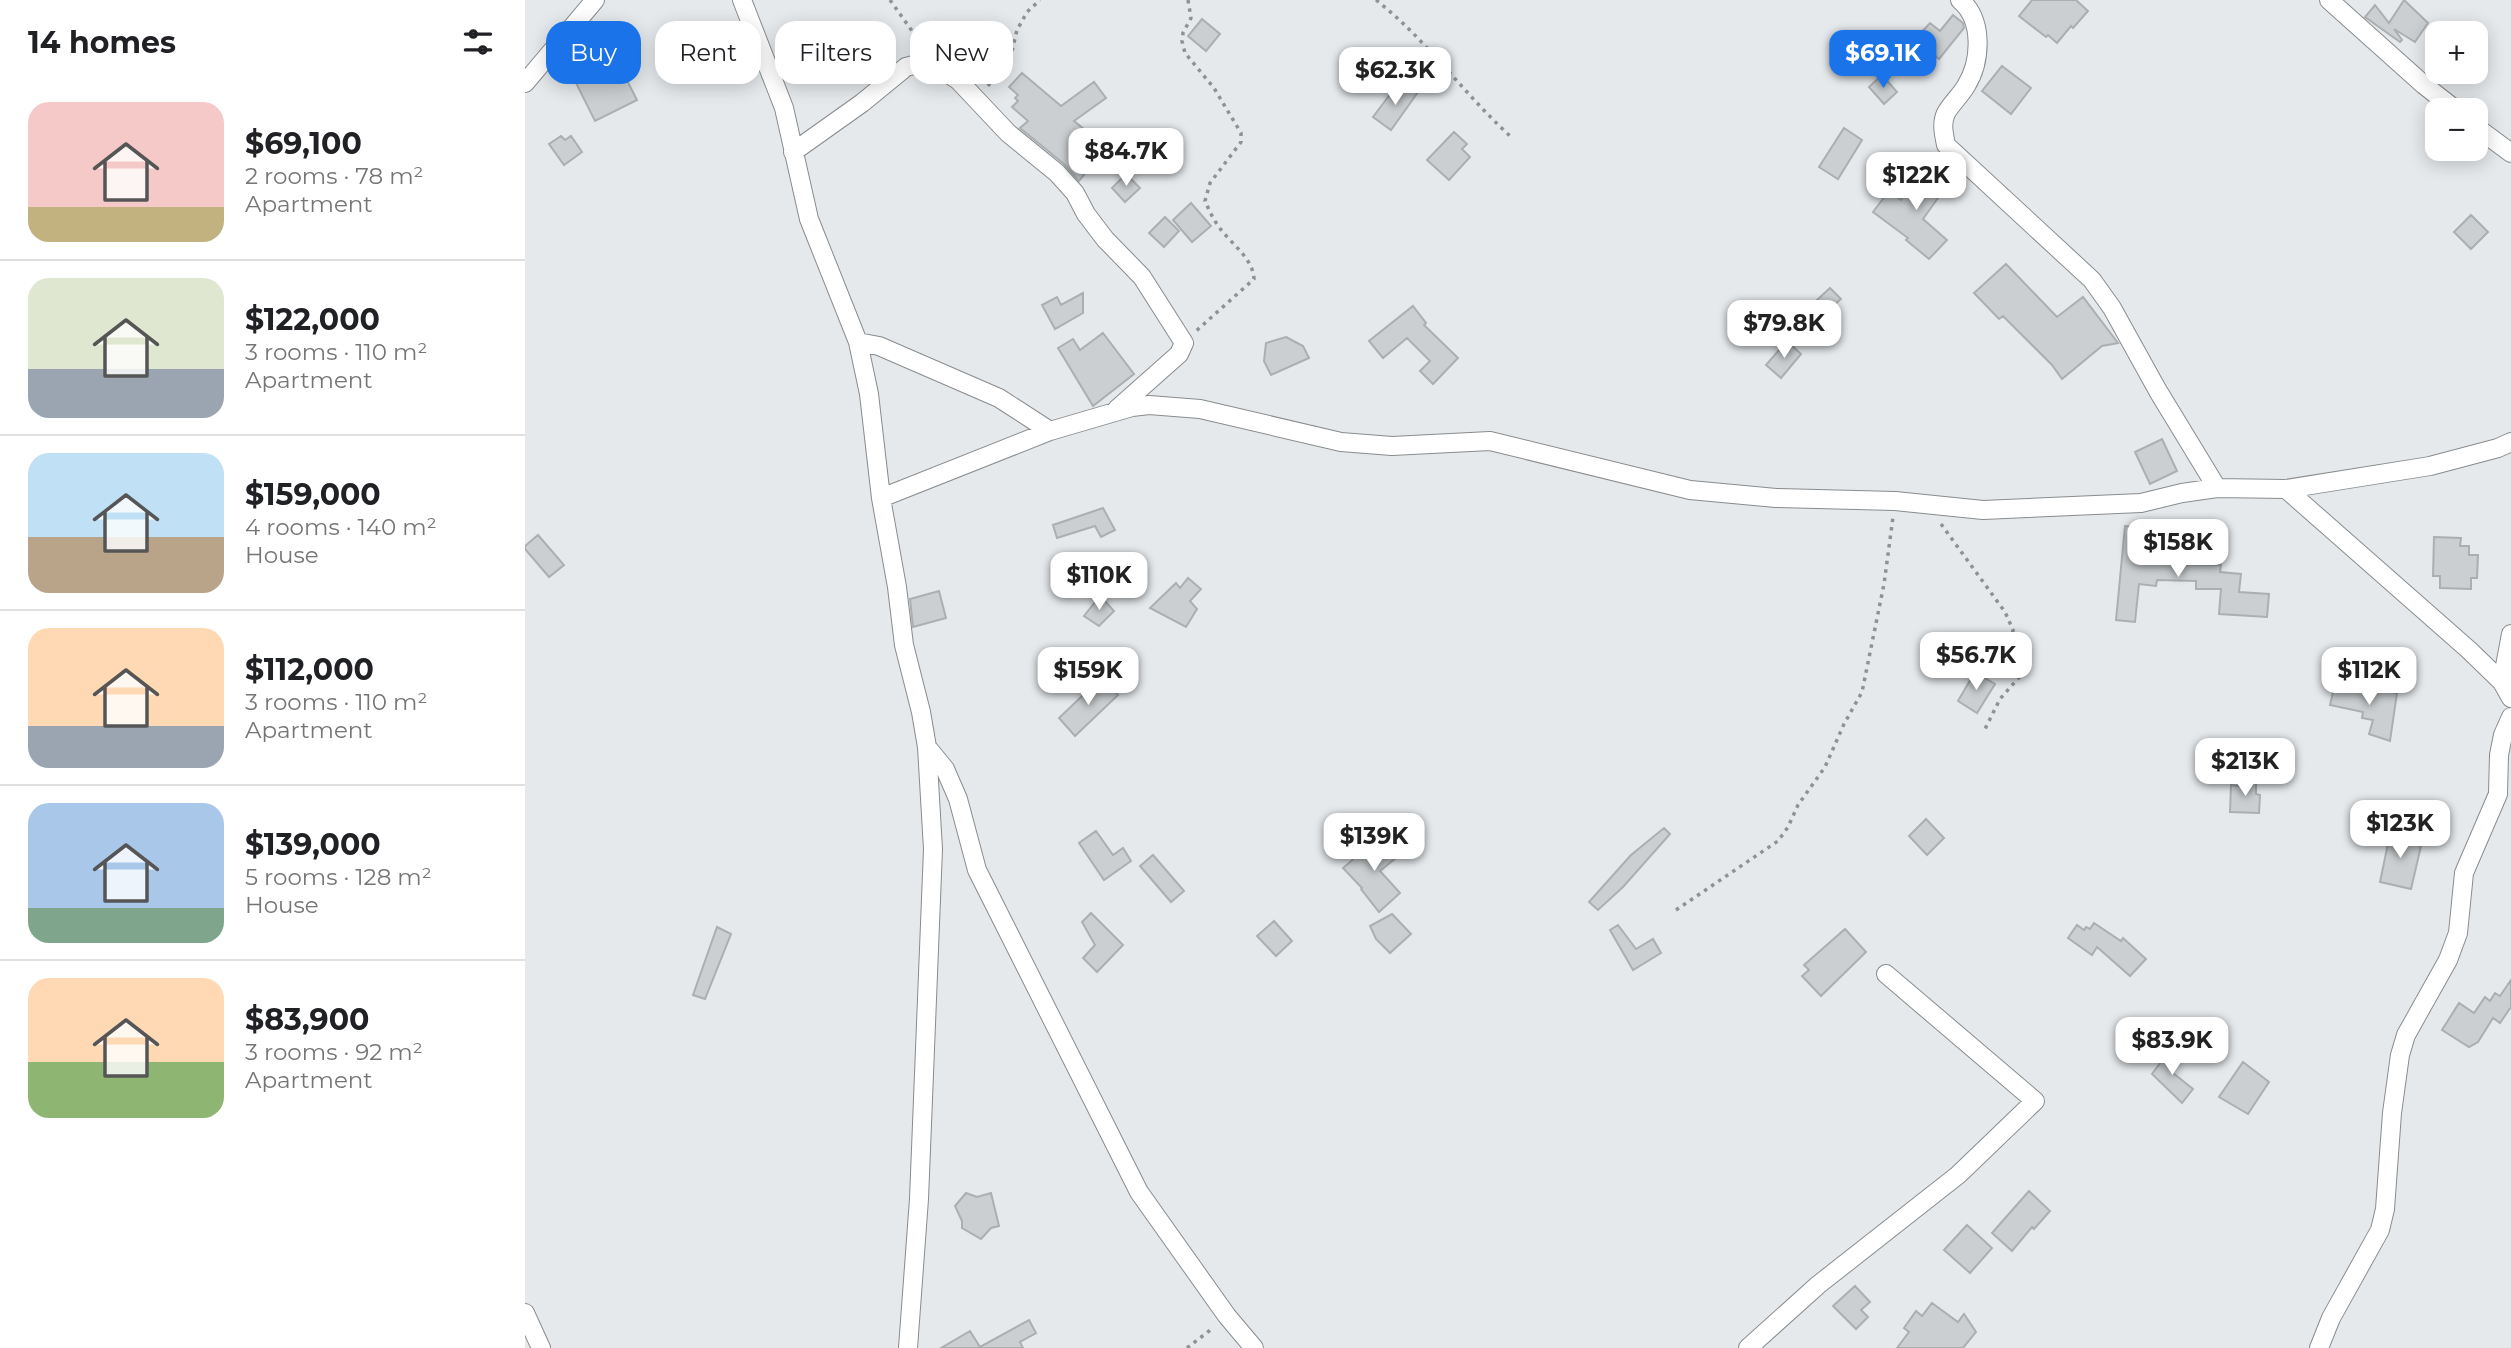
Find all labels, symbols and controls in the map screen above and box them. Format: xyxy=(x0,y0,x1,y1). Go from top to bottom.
chip: Buy xyxy=(546,21,641,84)
chip: Rent xyxy=(655,21,761,84)
chip: Filters xyxy=(775,21,896,84)
chip: New xyxy=(910,21,1013,84)
map controls xyxy=(2425,21,2488,161)
button: + xyxy=(2425,21,2488,84)
icon: filters xyxy=(459,23,497,61)
text: 14 homes xyxy=(28,24,176,61)
pin: $69.1K xyxy=(1826,31,1940,90)
text: $69.1K xyxy=(1845,39,1921,67)
pin: $62.3K xyxy=(1338,48,1452,107)
text: $62.3K xyxy=(1355,56,1435,84)
button: − xyxy=(2425,98,2488,161)
text: $69,100 xyxy=(245,125,362,162)
pin: $84.7K xyxy=(1069,128,1183,188)
icon: home xyxy=(84,130,168,214)
text: $84.7K xyxy=(1084,137,1168,165)
pin: $122K xyxy=(1867,152,1965,212)
text: $122K xyxy=(1882,161,1950,189)
text: 2 rooms · 78 m² xyxy=(245,162,423,190)
text: Apartment xyxy=(245,190,373,218)
pin: $79.8K xyxy=(1727,300,1841,360)
text: $122,000 xyxy=(245,301,380,338)
icon: home xyxy=(84,306,168,390)
text: $79.8K xyxy=(1743,309,1825,337)
text: 3 rooms · 110 m² xyxy=(245,338,427,366)
text: Apartment xyxy=(245,366,373,394)
text: $159,000 xyxy=(245,476,381,513)
icon: home xyxy=(84,481,168,565)
text: 4 rooms · 140 m² xyxy=(245,513,437,541)
pin: $158K xyxy=(2129,520,2227,579)
text: $158K xyxy=(2143,528,2213,556)
text: House xyxy=(245,541,319,569)
pin: $110K xyxy=(1050,552,1148,612)
text: $110K xyxy=(1066,561,1132,589)
pin: $56.7K xyxy=(1919,632,2033,692)
text: $56.7K xyxy=(1936,641,2016,669)
pin: $159K xyxy=(1039,648,1137,707)
pin: $112K xyxy=(2320,648,2418,707)
text: $112,000 xyxy=(245,651,374,688)
icon: home xyxy=(84,656,168,740)
text: $159K xyxy=(1054,656,1122,684)
text: $112K xyxy=(2337,656,2401,684)
text: 3 rooms · 110 m² xyxy=(245,688,427,716)
text: Apartment xyxy=(245,716,373,744)
pin: $213K xyxy=(2196,738,2294,798)
text: $213K xyxy=(2211,747,2279,775)
pin: $123K xyxy=(2351,800,2449,860)
text: $123K xyxy=(2366,809,2434,837)
pin: $139K xyxy=(1325,814,1423,873)
text: $139K xyxy=(1340,822,1408,850)
text: $139,000 xyxy=(245,826,381,863)
icon: home xyxy=(84,831,168,915)
text: 5 rooms · 128 m² xyxy=(245,863,432,891)
text: House xyxy=(245,891,319,919)
text: $83,900 xyxy=(245,1001,369,1038)
icon: home xyxy=(84,1006,168,1090)
pin: $83.9K xyxy=(2115,1018,2229,1077)
text: $83.9K xyxy=(2131,1026,2213,1054)
text: 3 rooms · 92 m² xyxy=(245,1038,423,1066)
text: Apartment xyxy=(245,1066,373,1094)

